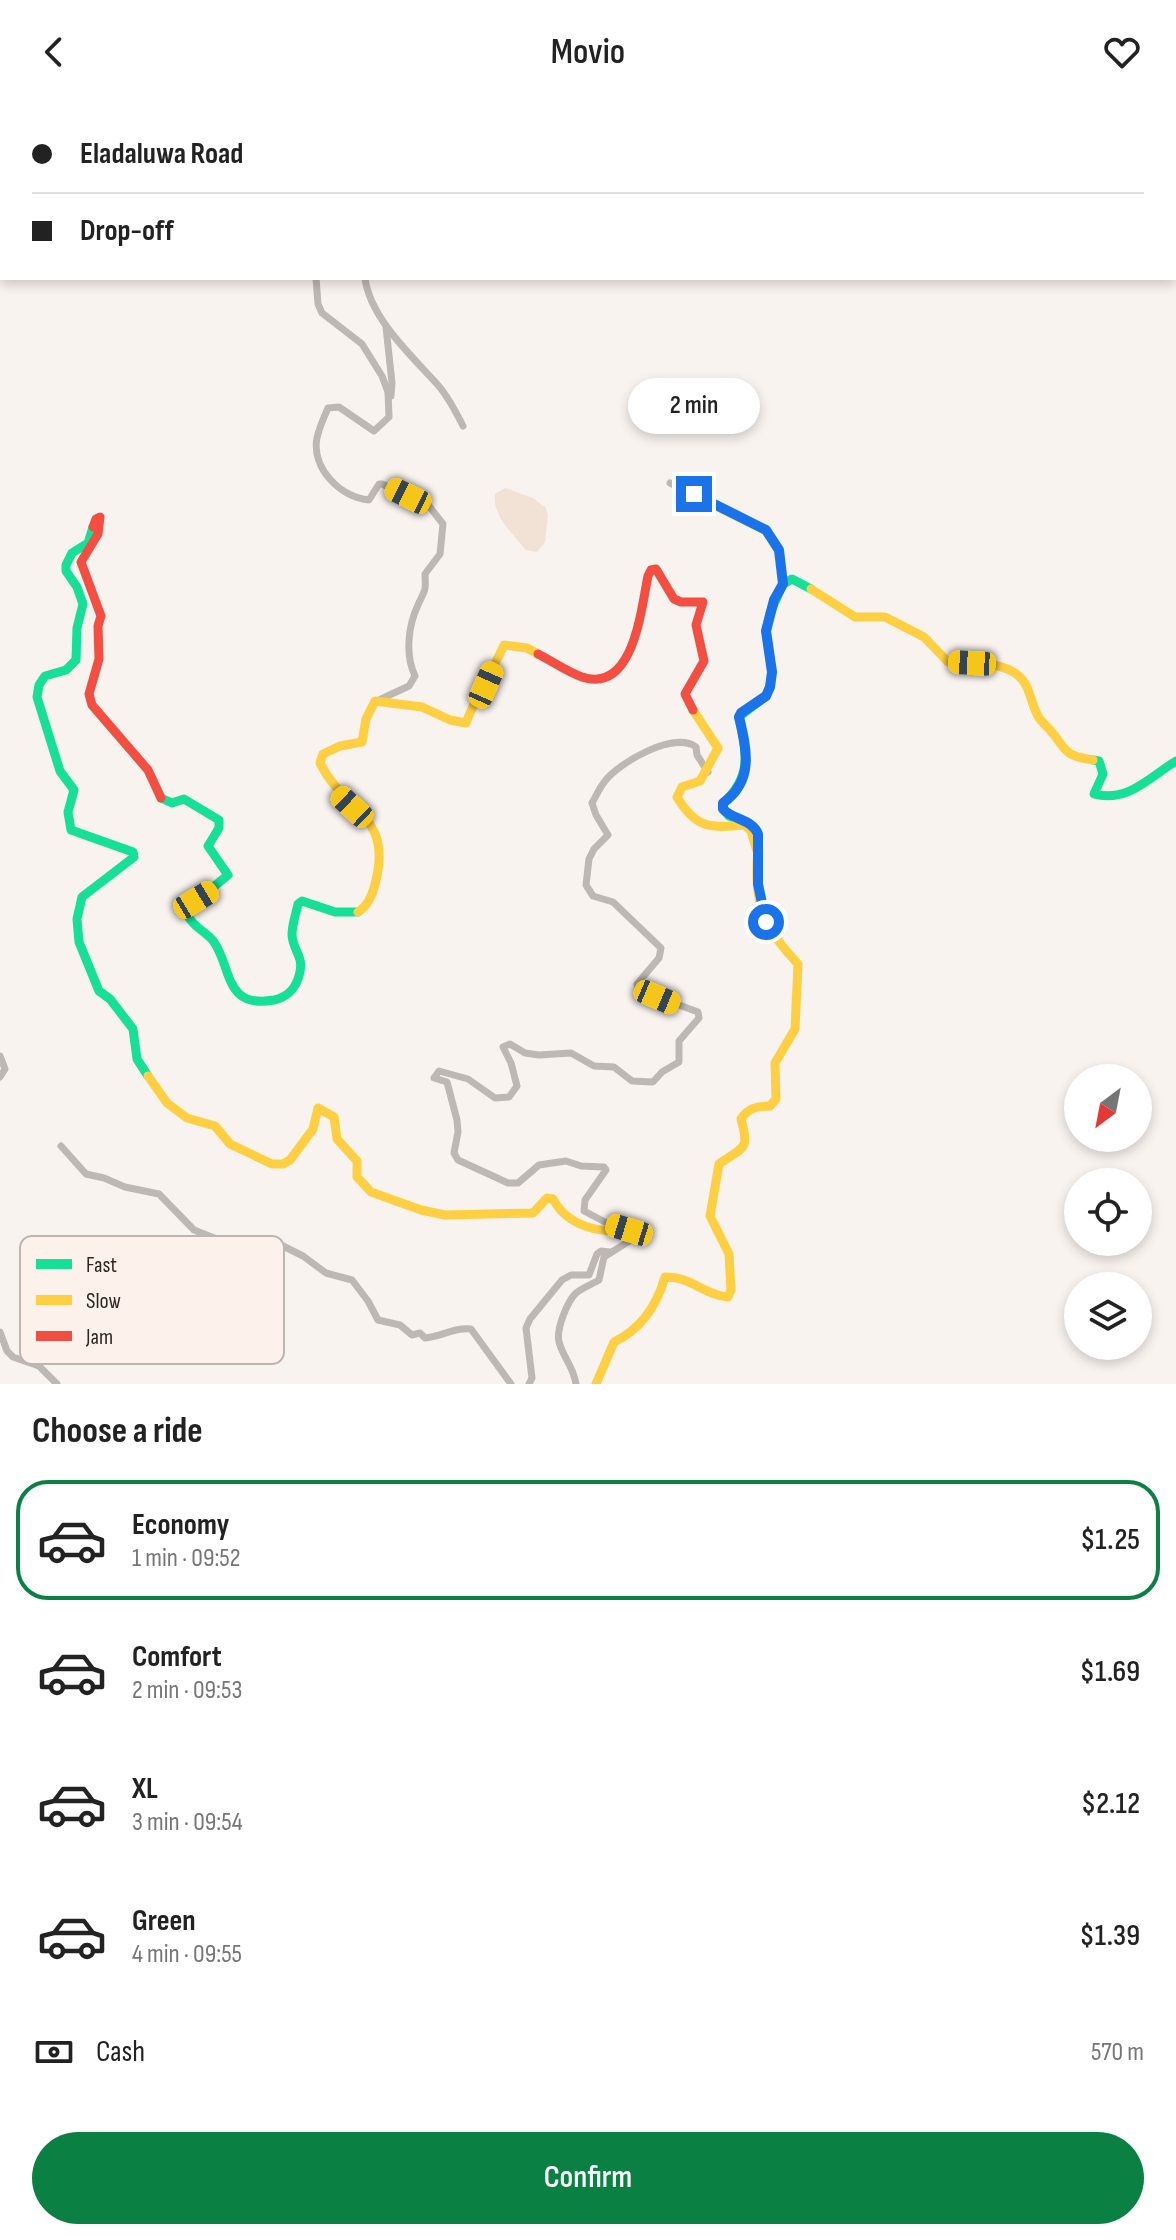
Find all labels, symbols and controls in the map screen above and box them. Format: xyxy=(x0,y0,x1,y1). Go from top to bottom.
icon: back xyxy=(32,30,76,74)
icon: heart xyxy=(1100,30,1144,74)
text: Movio xyxy=(551,31,625,74)
text: Eladaluwa Road xyxy=(80,136,243,172)
text: Drop-off xyxy=(80,213,174,249)
callout: 2 min xyxy=(628,378,760,434)
text: 2 min xyxy=(670,390,718,421)
car xyxy=(381,475,435,517)
route end xyxy=(676,476,712,512)
car xyxy=(947,650,997,676)
car xyxy=(465,658,507,712)
car xyxy=(326,782,378,832)
car xyxy=(169,877,223,923)
route start xyxy=(748,904,784,940)
car xyxy=(630,977,684,1017)
north arrow xyxy=(1064,1064,1152,1152)
map controls xyxy=(1064,1064,1152,1360)
button: locate xyxy=(1064,1168,1152,1256)
car xyxy=(603,1212,655,1248)
legend xyxy=(20,1236,284,1364)
text: Fast xyxy=(86,1252,117,1279)
button: layers xyxy=(1064,1272,1152,1360)
text: Slow xyxy=(86,1288,121,1315)
text: Jam xyxy=(85,1324,113,1351)
text: Choose a ride xyxy=(32,1410,203,1453)
icon: car xyxy=(36,1504,108,1576)
text: Economy xyxy=(132,1507,229,1543)
text: $1.25 xyxy=(1080,1522,1140,1558)
text: 1 min · 09:52 xyxy=(132,1543,241,1574)
icon: car xyxy=(36,1636,108,1708)
text: Comfort xyxy=(132,1639,222,1675)
text: $1.69 xyxy=(1080,1654,1140,1690)
text: 2 min · 09:53 xyxy=(132,1675,242,1706)
icon: car xyxy=(36,1768,108,1840)
text: XL xyxy=(132,1771,158,1807)
text: $2.12 xyxy=(1081,1786,1140,1822)
text: 3 min · 09:54 xyxy=(132,1807,243,1838)
icon: car xyxy=(36,1900,108,1972)
text: Green xyxy=(132,1903,196,1939)
text: $1.39 xyxy=(1080,1918,1140,1954)
text: 4 min · 09:55 xyxy=(132,1939,242,1970)
icon: cash xyxy=(32,2030,76,2074)
text: Cash xyxy=(96,2034,145,2070)
text: 570 m xyxy=(1091,2037,1144,2068)
button: Confirm xyxy=(32,2132,1144,2224)

